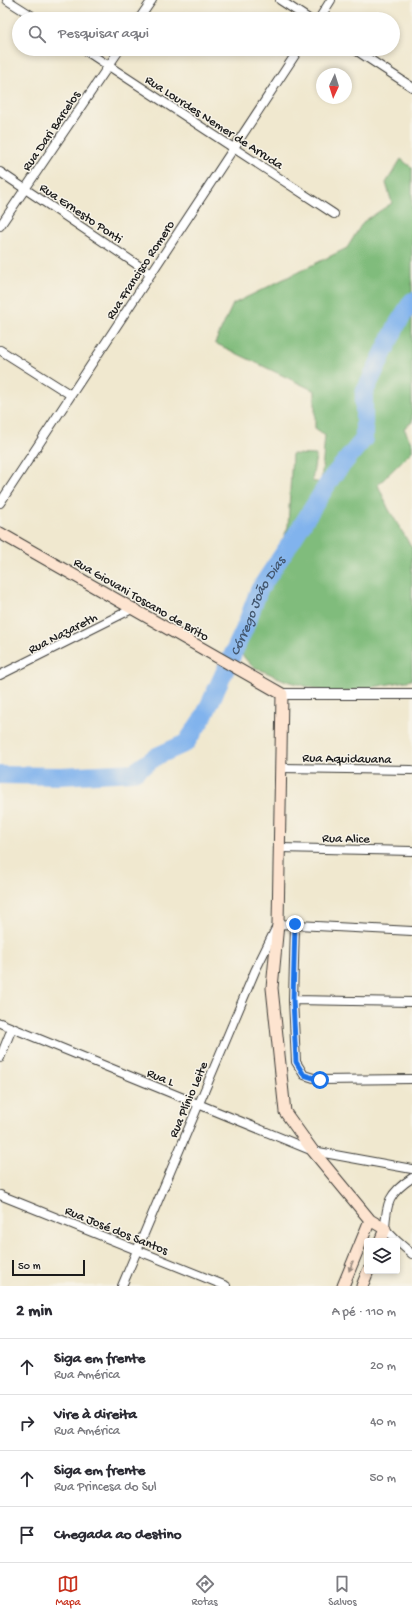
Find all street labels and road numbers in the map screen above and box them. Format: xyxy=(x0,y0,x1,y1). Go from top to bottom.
street label: Rua Lourdes Nemer de Arruda xyxy=(142,73,286,174)
street label: Rua Dari Barcelos xyxy=(20,87,85,174)
street label: Rua Ernesto Ponti xyxy=(36,181,125,247)
street label: Rua Francisco Romero xyxy=(103,218,179,323)
street label: Rua Giovani Toscano de Brito xyxy=(70,555,211,645)
street label: Rua Nazareth xyxy=(26,610,100,658)
street label: Rua Aquidauana xyxy=(302,751,392,768)
street label: Rua Alice xyxy=(322,832,370,847)
street label: Rua Plínio Leite xyxy=(167,1059,212,1140)
street label: Rua L xyxy=(144,1066,177,1091)
street label: Rua José dos Santos xyxy=(62,1204,171,1259)

